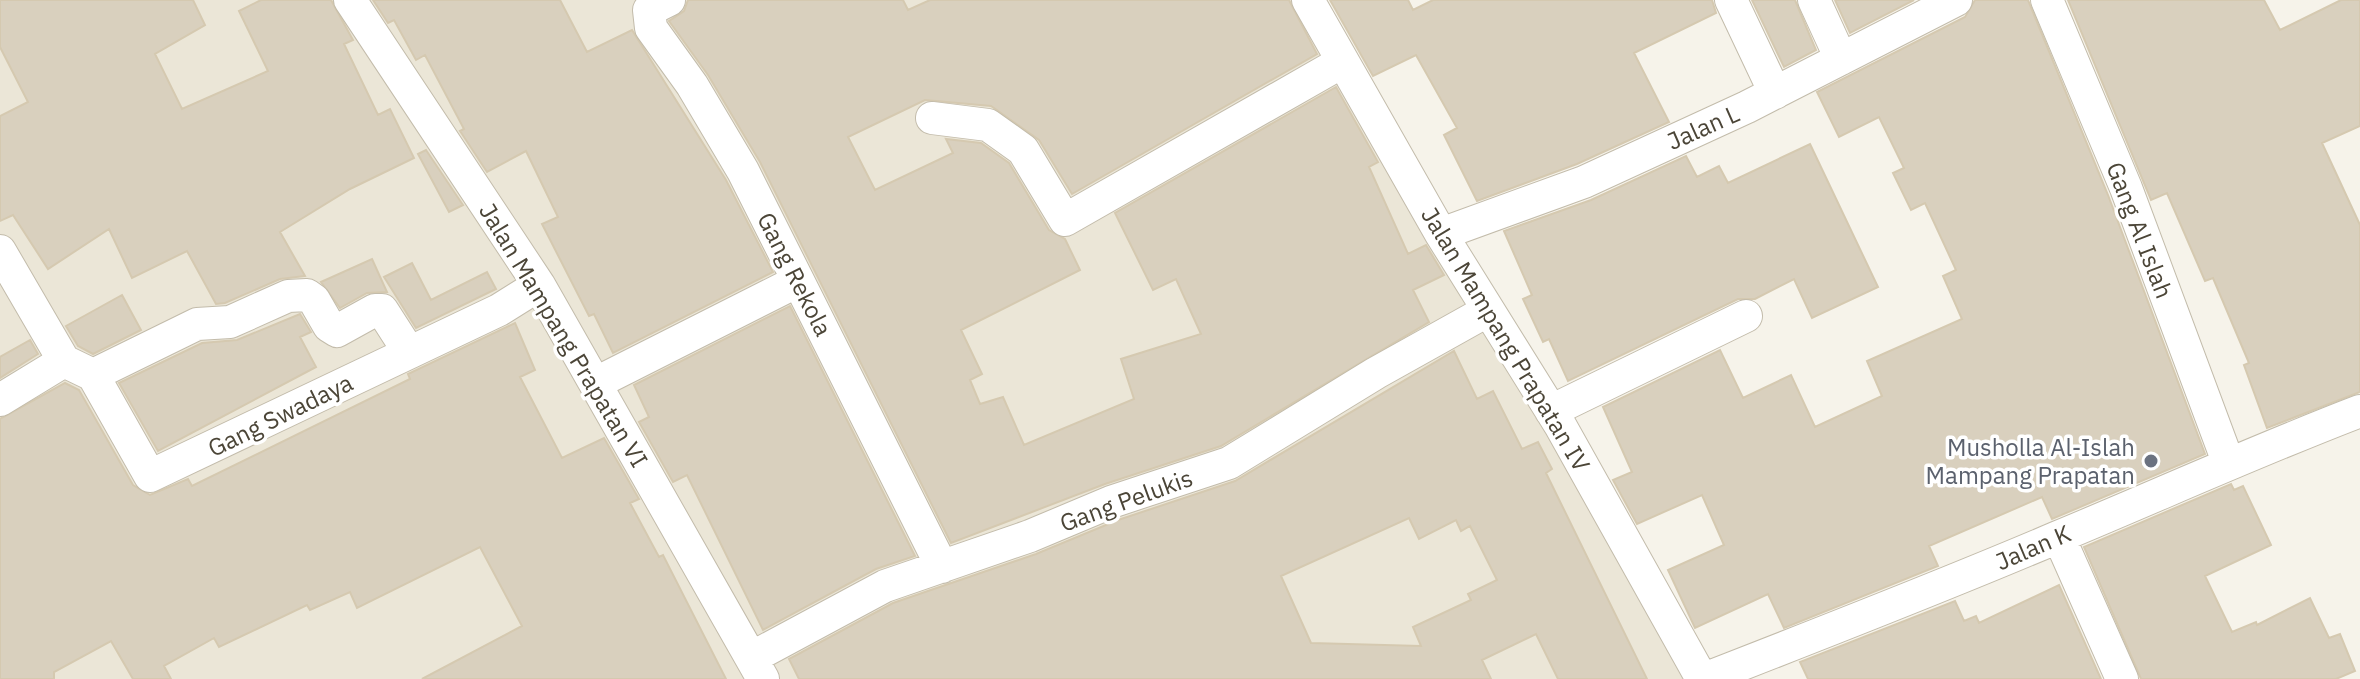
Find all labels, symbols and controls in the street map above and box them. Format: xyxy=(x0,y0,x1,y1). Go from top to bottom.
street label: Jalan L xyxy=(1662,97,1744,157)
street label: Gang Al Islah xyxy=(2099,157,2181,303)
street label: Jalan Mampang Prapatan VI xyxy=(472,197,656,473)
street label: Jalan Mampang Prapatan IV xyxy=(1414,201,1598,477)
street label: Gang Rekola xyxy=(750,207,840,341)
street label: Gang Swadaya xyxy=(202,366,358,464)
place label: Musholla Al-Islah Mampang Prapatan xyxy=(1926,431,2135,491)
marker: Musholla Al-Islah Mampang Prapatan xyxy=(2142,452,2160,470)
street label: Gang Pelukis xyxy=(1055,461,1197,539)
street label: Jalan K xyxy=(1990,517,2076,577)

